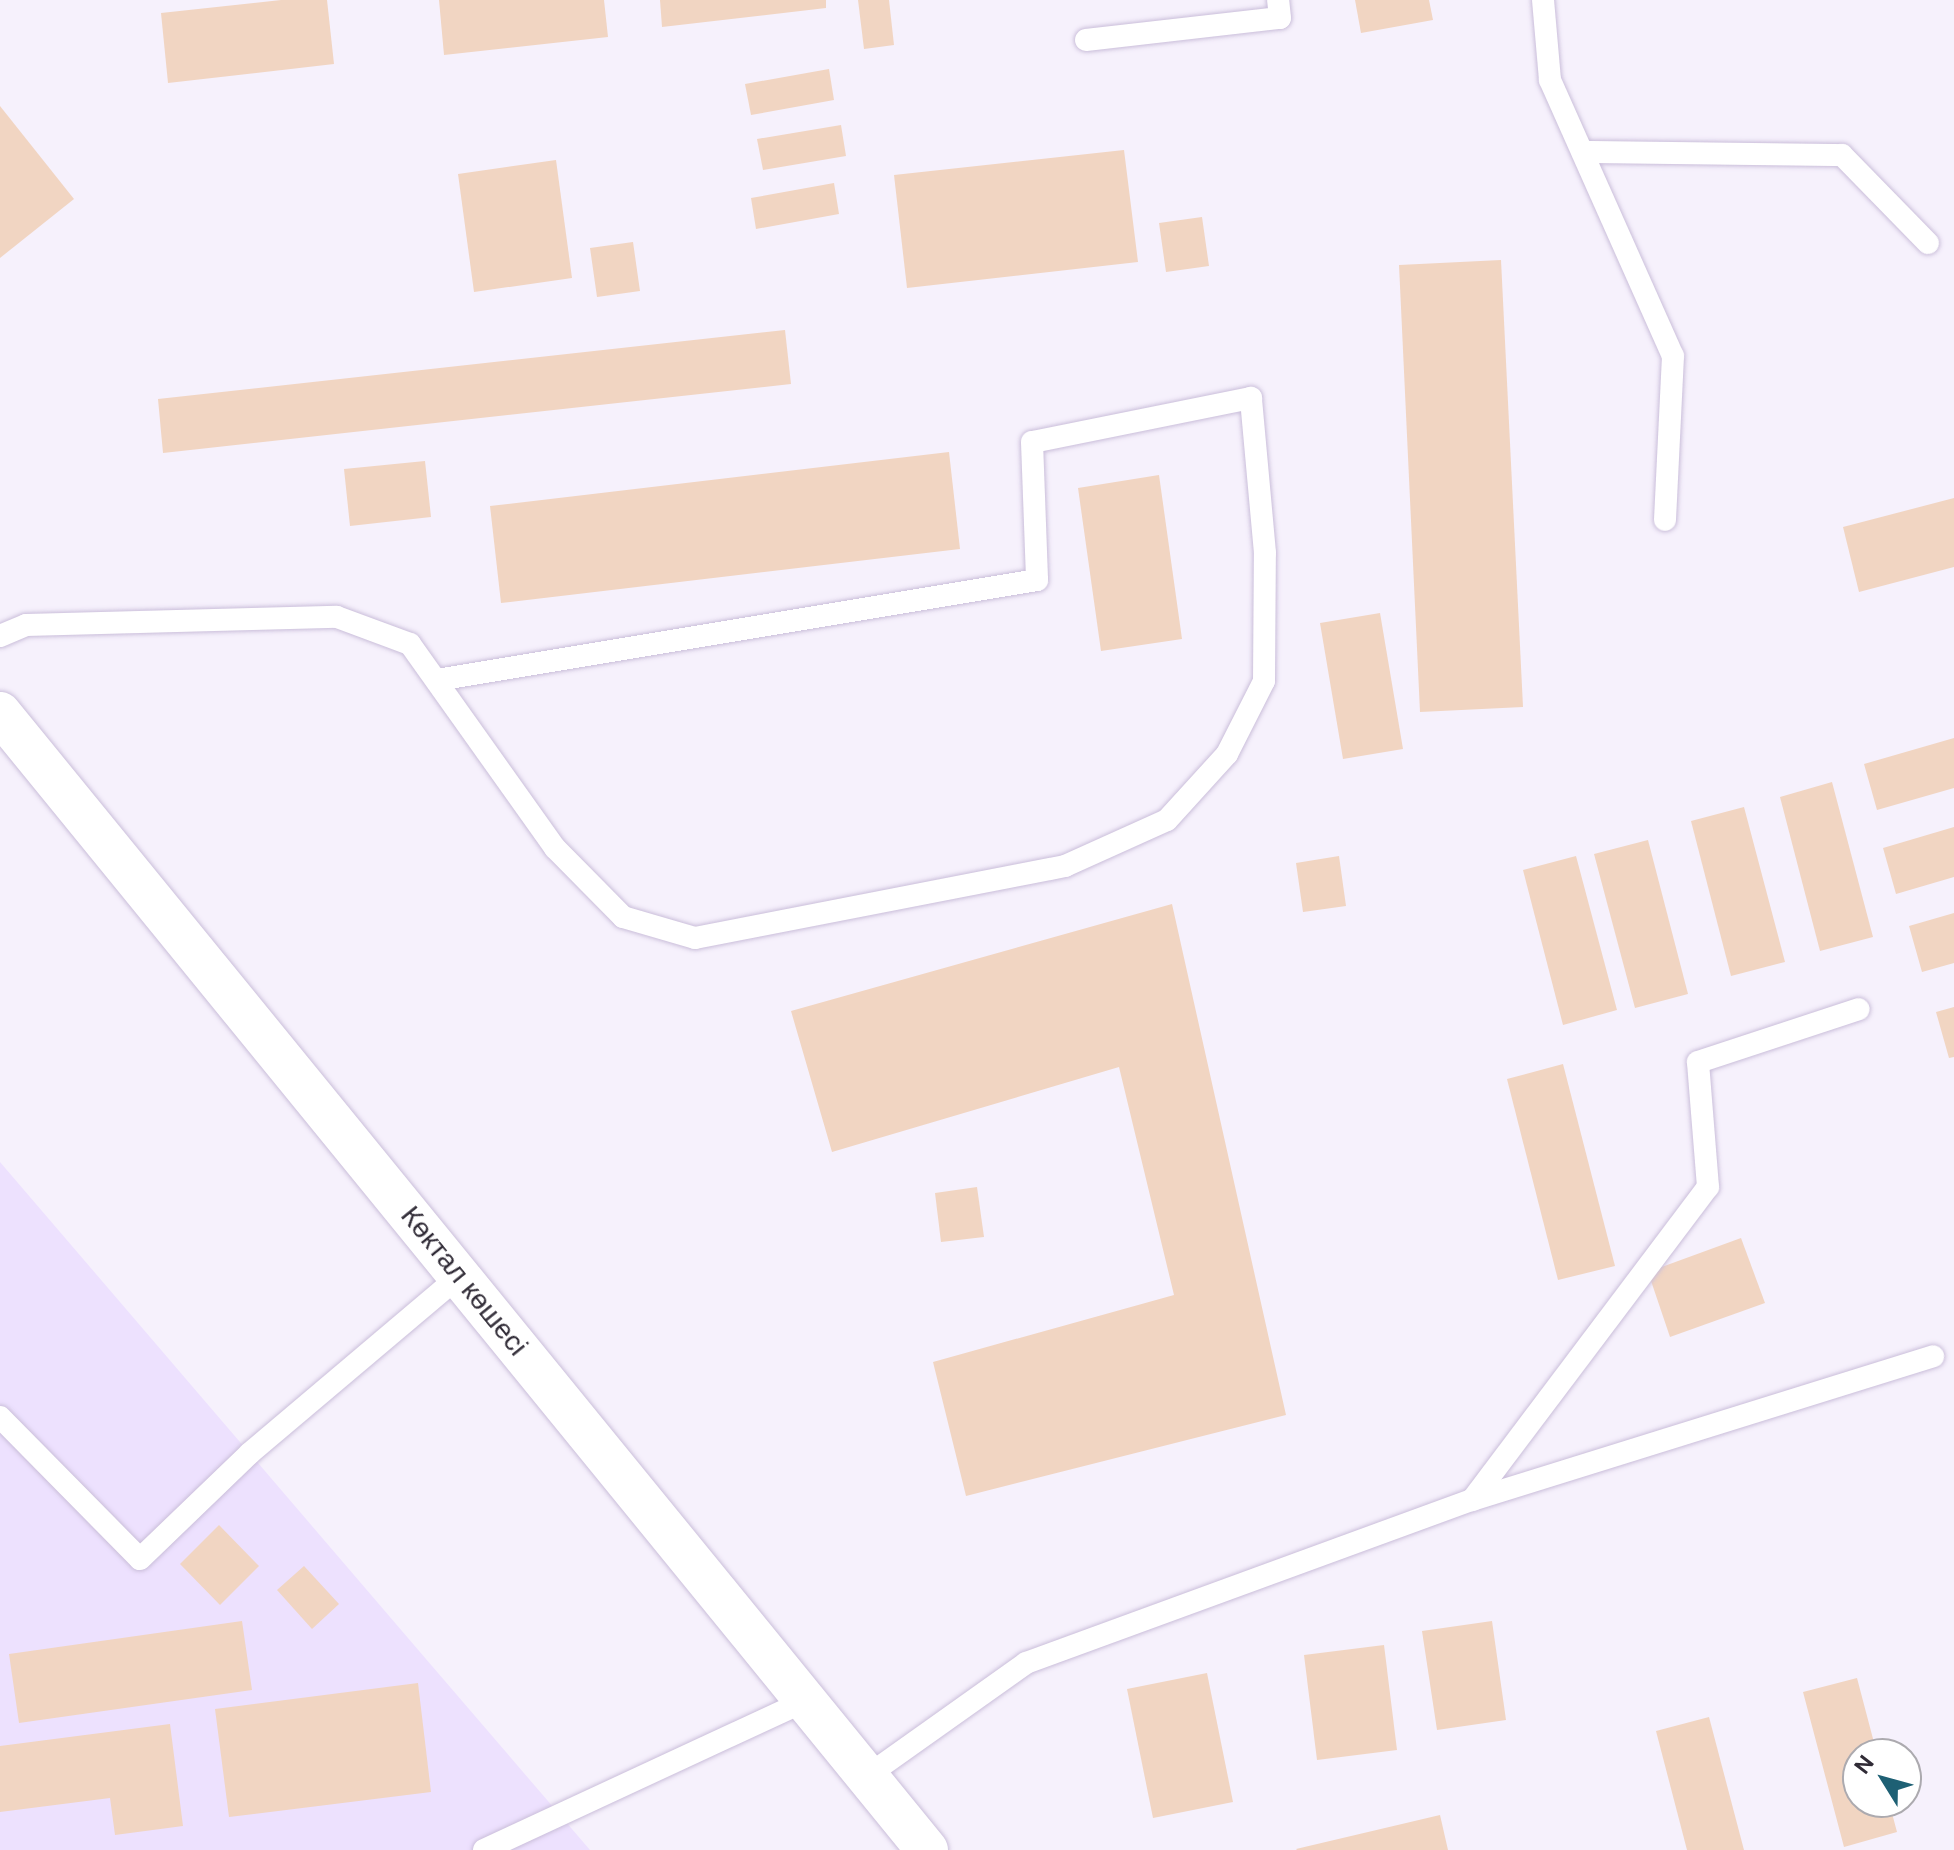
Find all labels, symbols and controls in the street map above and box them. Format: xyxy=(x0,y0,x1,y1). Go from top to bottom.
street label: Көктал көшесі xyxy=(394,1200,534,1362)
north arrow xyxy=(1842,1738,1922,1818)
text: N xyxy=(1848,1749,1880,1780)

